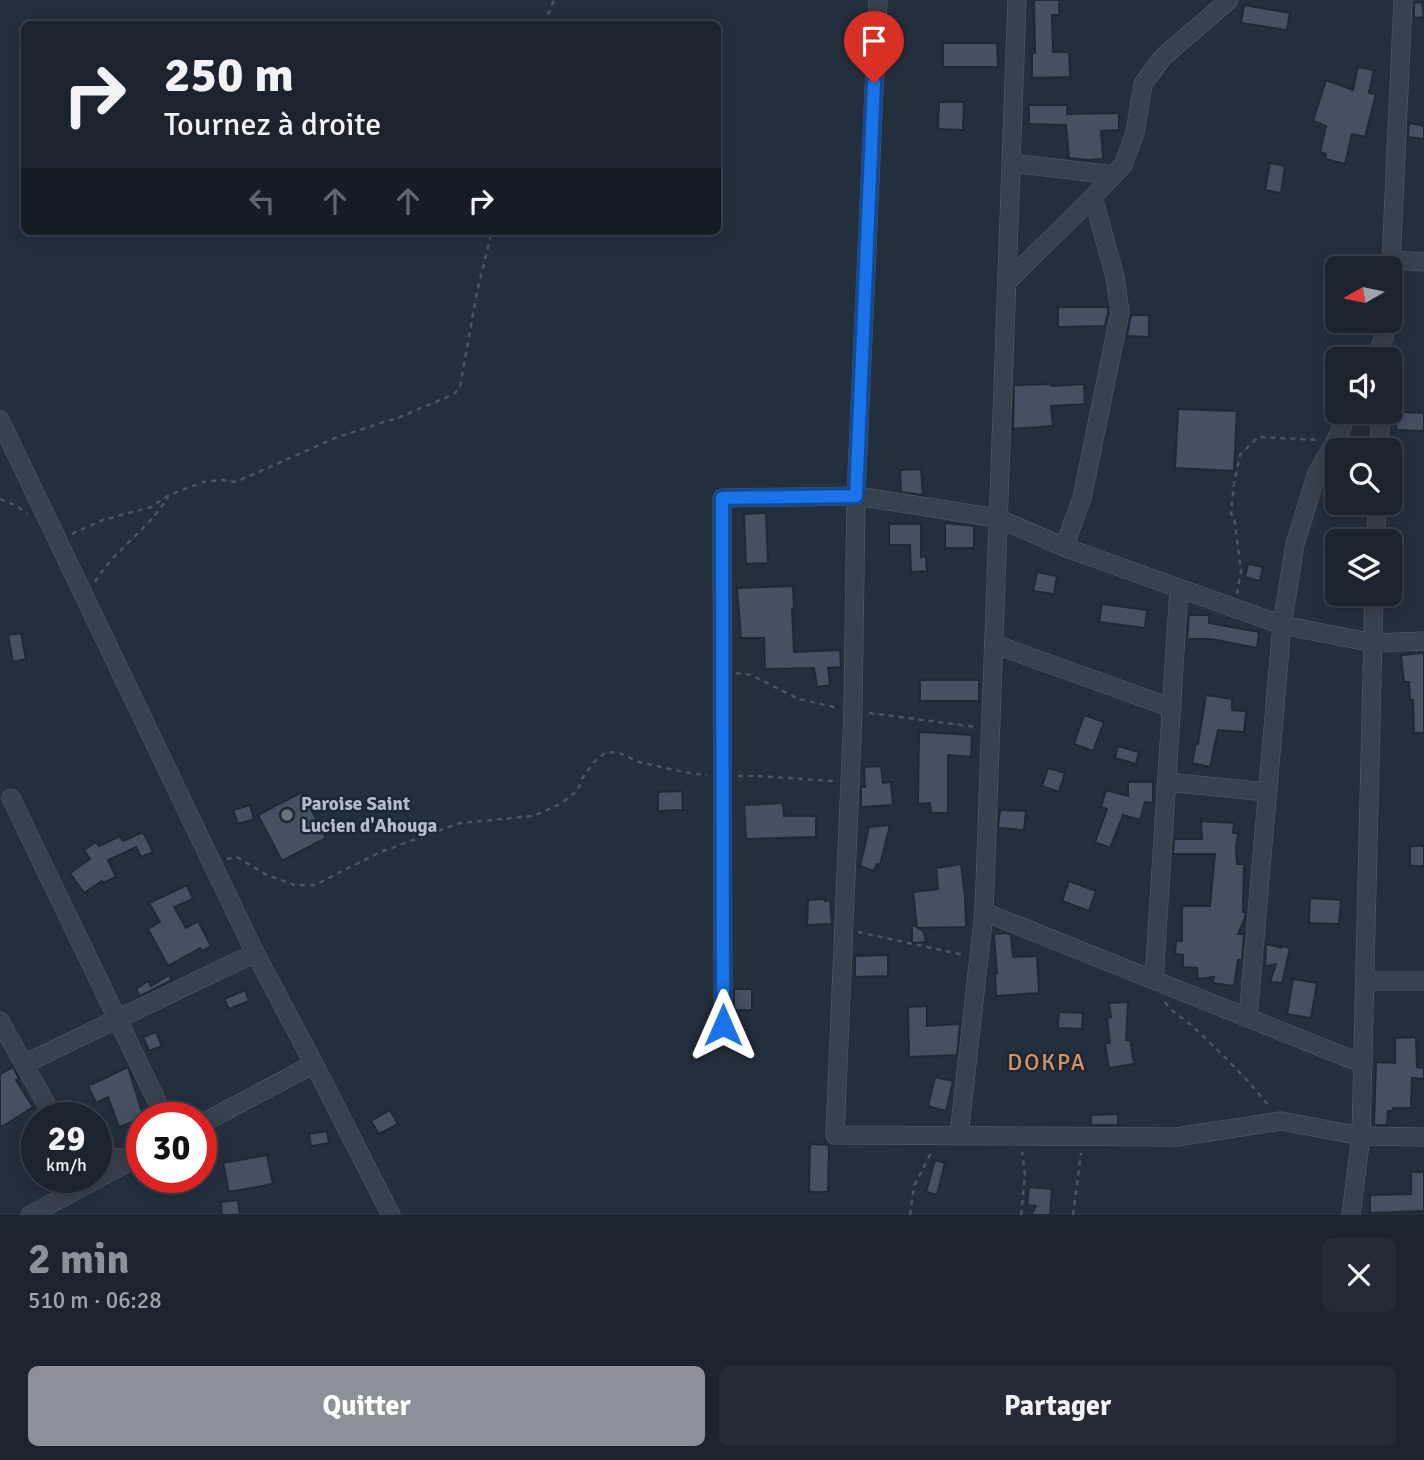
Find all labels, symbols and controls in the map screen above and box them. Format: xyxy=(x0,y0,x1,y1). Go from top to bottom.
pin xyxy=(844,11,904,83)
icon: arrive xyxy=(855,22,893,60)
text: 250 m xyxy=(164,45,294,105)
icon: right xyxy=(49,49,140,140)
text: Tournez à droite xyxy=(164,105,381,144)
icon: left xyxy=(243,182,281,220)
icon: ahead xyxy=(316,182,354,220)
icon: ahead xyxy=(389,182,427,220)
icon: right xyxy=(462,182,500,220)
north arrow xyxy=(1325,256,1402,332)
map controls xyxy=(1325,256,1402,606)
button: sound xyxy=(1325,347,1402,424)
button: search xyxy=(1325,438,1402,515)
button: layers xyxy=(1325,529,1402,606)
place label: Paroise Saint Lucien d'Ahouga xyxy=(301,792,438,838)
marker: Paroise Saint Lucien d'Ahouga xyxy=(279,807,295,823)
position arrow xyxy=(686,988,760,1062)
district label: DOKPA xyxy=(1007,1048,1087,1077)
speed limit sign: 30 xyxy=(126,1102,217,1193)
text: 29 xyxy=(48,1117,85,1160)
text: km/h xyxy=(46,1154,87,1176)
text: 2 min xyxy=(28,1234,129,1285)
button: close xyxy=(1322,1238,1396,1312)
text: 510 m · 06:28 xyxy=(28,1286,162,1315)
button: Quitter xyxy=(28,1366,705,1446)
button: Partager xyxy=(719,1366,1396,1446)

